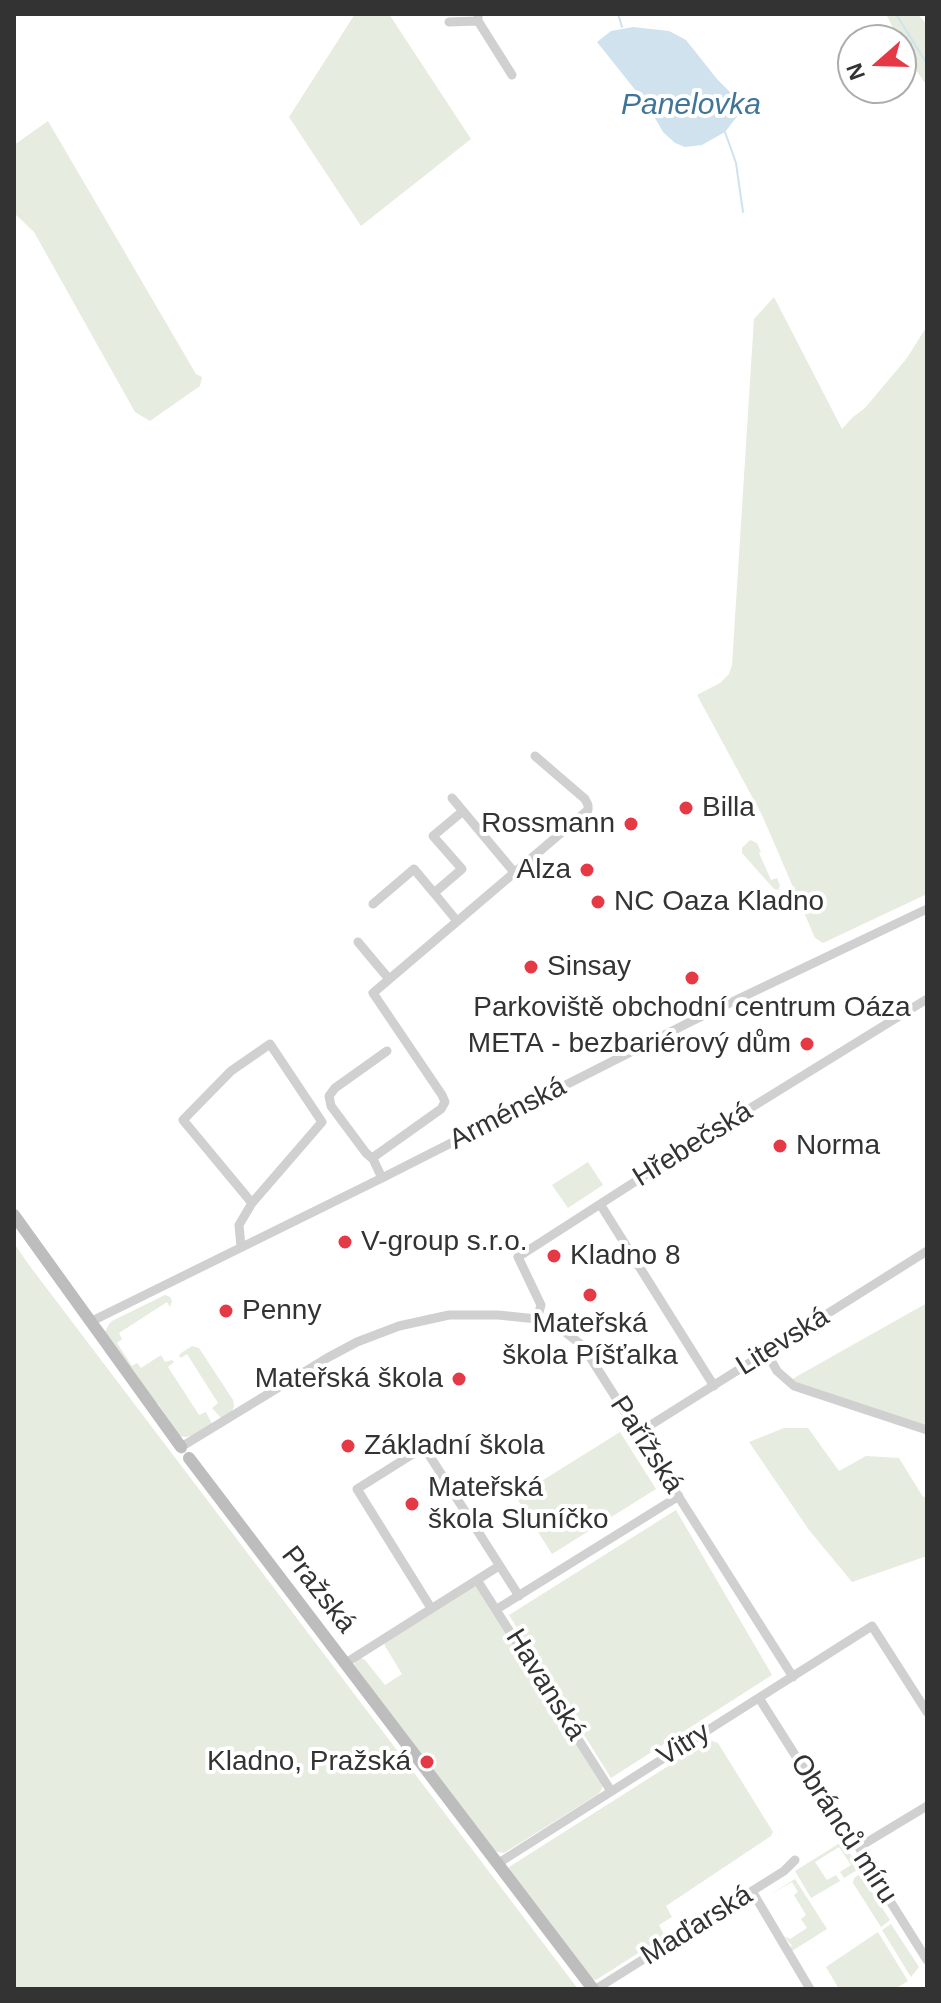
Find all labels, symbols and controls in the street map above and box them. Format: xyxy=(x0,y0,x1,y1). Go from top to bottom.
north arrow xyxy=(837,24,917,104)
text: N xyxy=(841,60,870,83)
water label: Panelovka xyxy=(621,88,761,124)
place label: Billa xyxy=(702,791,755,825)
marker: Billa xyxy=(677,799,695,817)
place label: Rossmann xyxy=(481,807,615,841)
marker: Rossmann xyxy=(622,815,640,833)
place label: Alza xyxy=(517,853,571,887)
marker: Alza xyxy=(578,861,596,879)
place label: NC Oaza Kladno xyxy=(614,885,824,919)
marker: NC Oaza Kladno xyxy=(589,893,607,911)
place label: Sinsay xyxy=(547,950,631,984)
marker: Sinsay xyxy=(522,958,540,976)
marker: Parkoviště obchodní centrum Oáza xyxy=(683,969,701,987)
place label: Parkoviště obchodní centrum Oáza xyxy=(473,991,911,1025)
place label: META - bezbariérový dům xyxy=(468,1027,791,1061)
marker: META - bezbariérový dům xyxy=(798,1035,816,1053)
street label: Arménská xyxy=(444,1070,572,1158)
street label: Hřebečská xyxy=(627,1095,759,1195)
place label: Norma xyxy=(796,1129,880,1163)
marker: Norma xyxy=(771,1137,789,1155)
place label: V-group s.r.o. xyxy=(361,1225,528,1259)
marker: V-group s.r.o. xyxy=(336,1233,354,1251)
place label: Kladno 8 xyxy=(570,1239,681,1273)
marker: Kladno 8 xyxy=(545,1247,563,1265)
marker: Mateřská škola Píšťalka xyxy=(581,1286,599,1304)
place label: Penny xyxy=(242,1294,321,1328)
street label: Litevská xyxy=(731,1301,835,1383)
marker: Penny xyxy=(217,1302,235,1320)
place label: Mateřská škola Píšťalka xyxy=(502,1307,678,1373)
place label: Mateřská škola xyxy=(255,1362,443,1396)
marker: Mateřská škola xyxy=(450,1370,468,1388)
street label: Pařížská xyxy=(602,1390,690,1500)
place label: Základní škola xyxy=(364,1429,545,1463)
marker: Základní škola xyxy=(339,1437,357,1455)
place label: Mateřská škola Sluníčko xyxy=(428,1471,609,1537)
marker: Mateřská škola Sluníčko xyxy=(403,1495,421,1513)
street label: Pražská xyxy=(274,1540,362,1640)
street label: Havanská xyxy=(498,1623,592,1747)
street label: Vitry xyxy=(652,1716,716,1774)
place label: Kladno, Pražská xyxy=(207,1745,411,1779)
street label: Obránců míru xyxy=(782,1748,904,1910)
marker: Kladno, Pražská xyxy=(418,1753,436,1771)
street label: Maďarská xyxy=(635,1879,759,1973)

